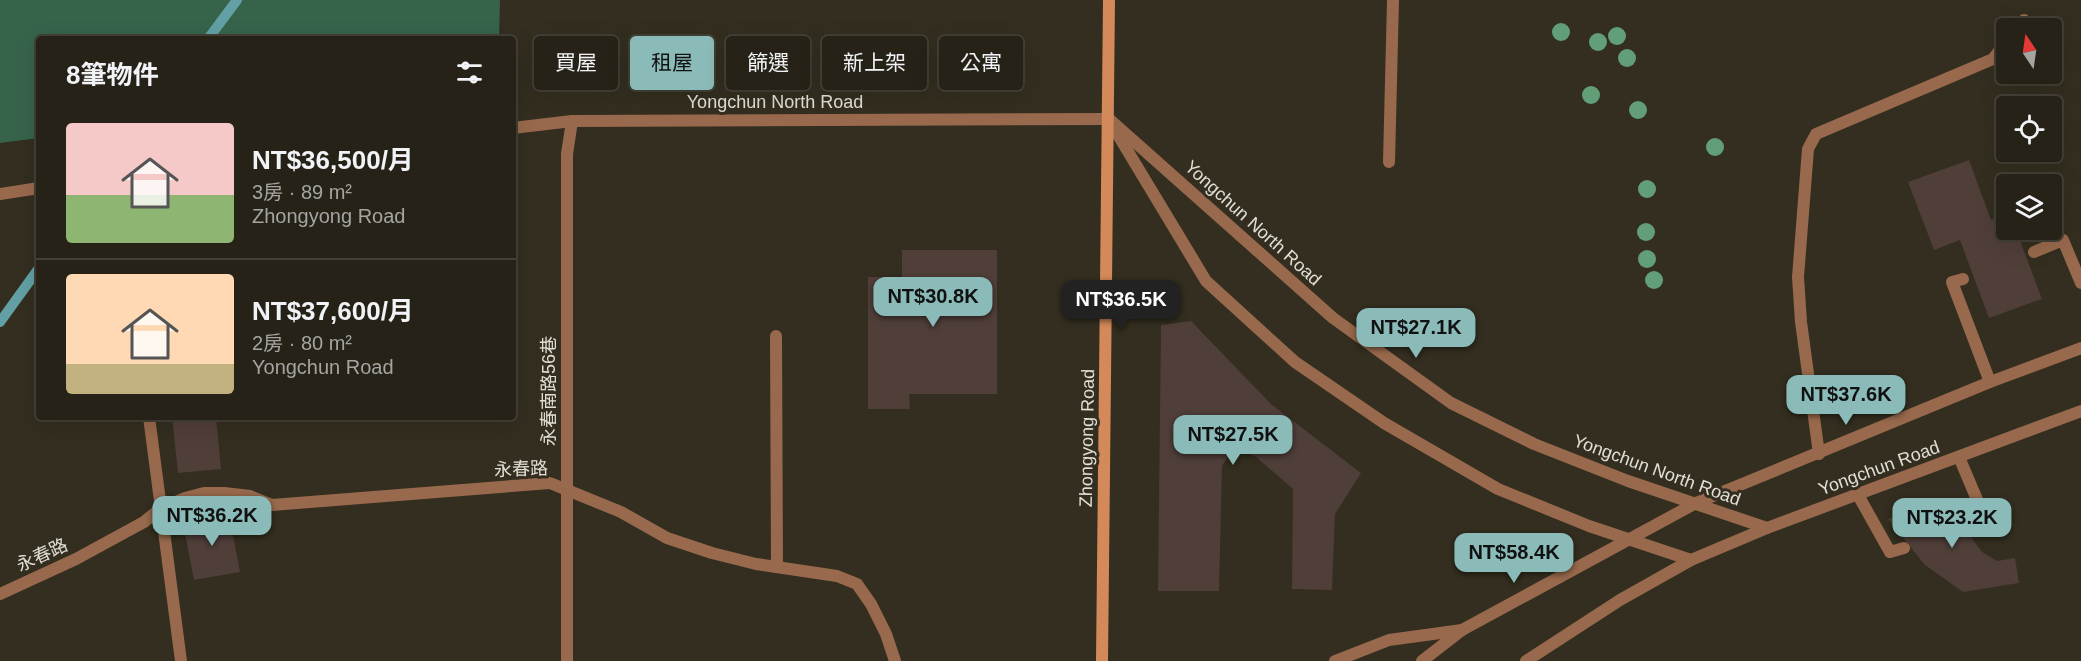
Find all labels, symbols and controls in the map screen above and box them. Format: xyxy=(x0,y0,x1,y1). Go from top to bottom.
north arrow xyxy=(1996,18,2062,84)
map controls xyxy=(1996,18,2062,240)
chip: 買屋 xyxy=(534,36,618,90)
chip: 租屋 xyxy=(630,36,714,90)
chip: 篩選 xyxy=(726,36,810,90)
chip: 新上架 xyxy=(822,36,927,90)
chip: 公寓 xyxy=(939,36,1023,90)
icon: filters xyxy=(453,56,486,89)
text: 8筆物件 xyxy=(66,60,158,90)
street label: Yongchun North Road xyxy=(687,92,863,112)
button: locate xyxy=(1996,96,2062,162)
text: NT$36,500/月 xyxy=(252,145,414,175)
icon: home xyxy=(114,147,186,219)
street label: Yongchun North Road xyxy=(1181,157,1325,289)
button: layers xyxy=(1996,174,2062,240)
text: 3房 · 89 m² xyxy=(252,181,352,203)
text: Zhongyong Road xyxy=(252,205,405,227)
pin: NT$30.8K xyxy=(871,277,995,328)
pin: NT$36.5K xyxy=(1059,280,1183,331)
text: NT$30.8K xyxy=(887,285,979,307)
text: NT$36.5K xyxy=(1075,288,1167,310)
text: NT$37,600/月 xyxy=(252,296,414,326)
icon: home xyxy=(114,298,186,370)
pin: NT$27.1K xyxy=(1354,308,1478,359)
text: NT$27.1K xyxy=(1370,316,1462,338)
text: 2房 · 80 m² xyxy=(252,332,352,354)
street label: 永春南路56巷 xyxy=(539,336,559,446)
text: Yongchun Road xyxy=(252,356,394,378)
street label: Zhongyong Road xyxy=(1076,369,1098,507)
pin: NT$37.6K xyxy=(1784,375,1908,426)
text: NT$37.6K xyxy=(1800,383,1892,405)
pin: NT$27.5K xyxy=(1171,415,1295,466)
text: NT$27.5K xyxy=(1187,423,1279,445)
street label: Yongchun North Road xyxy=(1571,430,1743,510)
street label: Yongchun Road xyxy=(1816,437,1942,499)
street label: 永春路 xyxy=(494,458,548,480)
pin: NT$36.2K xyxy=(150,496,274,547)
pin: NT$23.2K xyxy=(1890,498,2014,549)
text: NT$36.2K xyxy=(166,504,258,526)
text: NT$23.2K xyxy=(1906,506,1998,528)
pin: NT$58.4K xyxy=(1452,533,1576,584)
street label: 永春路 xyxy=(13,535,71,575)
text: NT$58.4K xyxy=(1468,541,1560,563)

